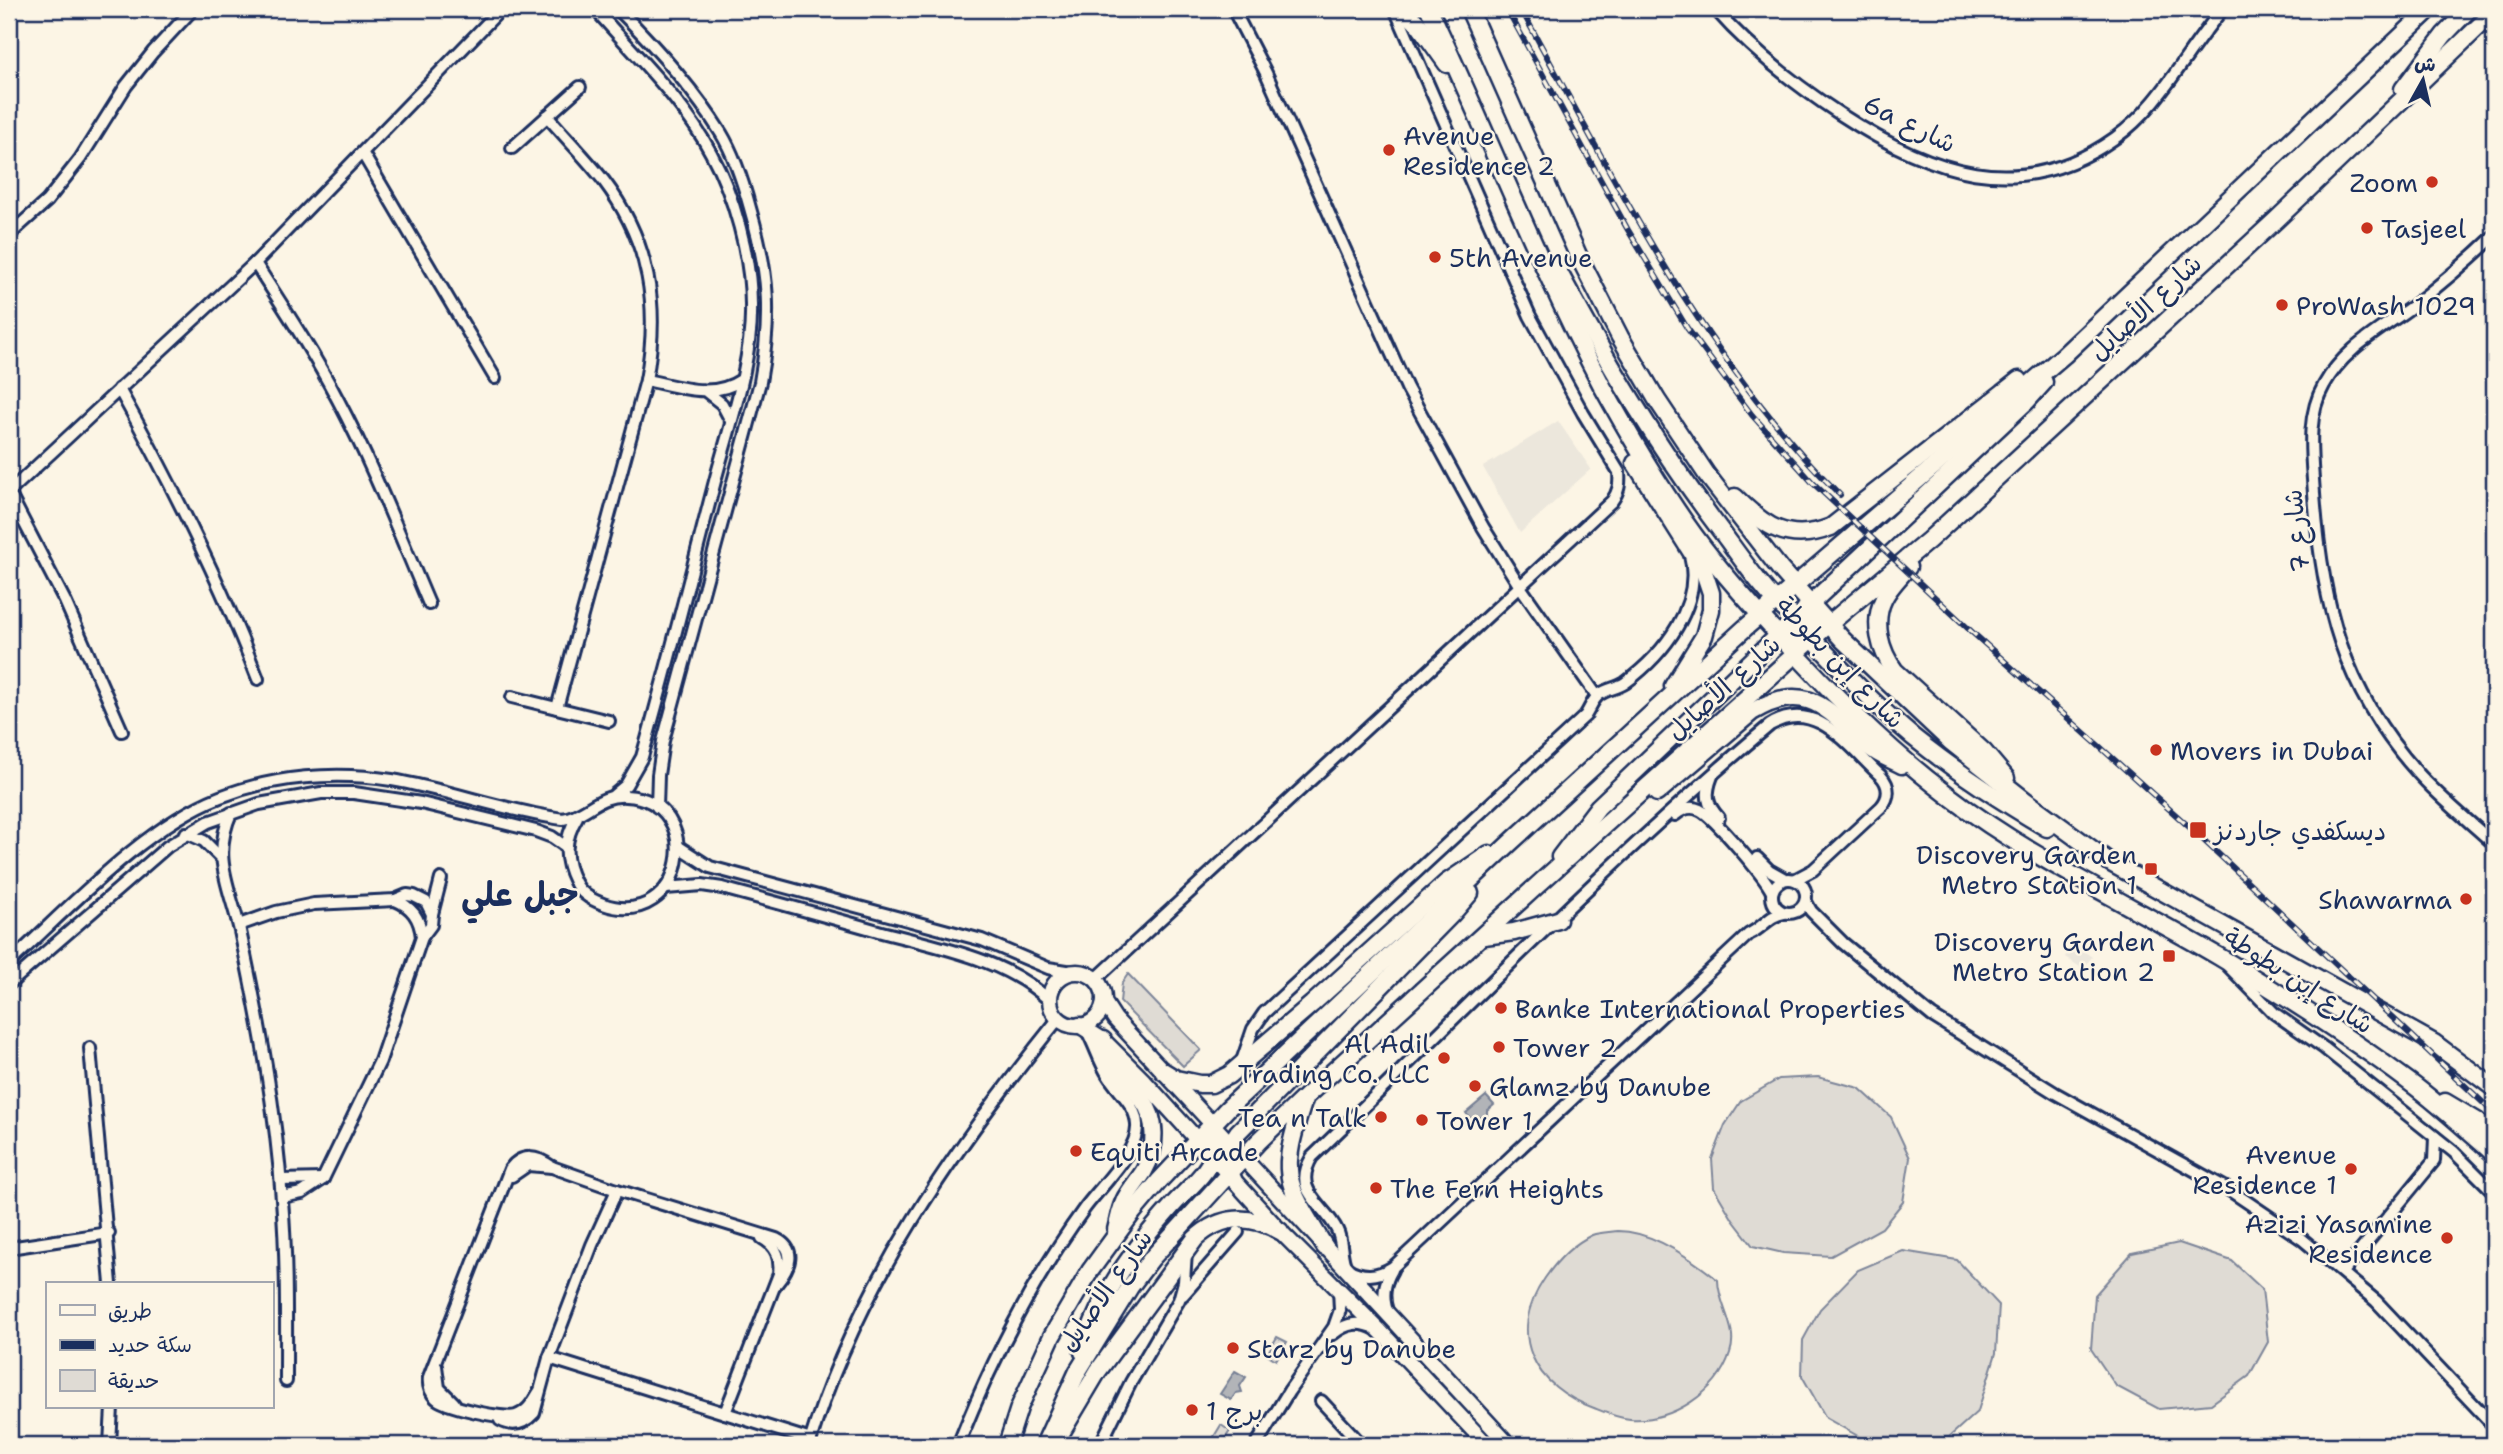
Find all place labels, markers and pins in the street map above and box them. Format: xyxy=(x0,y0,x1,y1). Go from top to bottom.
place label: Avenue Residence 2 xyxy=(1403,118,1555,183)
marker: Avenue Residence 2 xyxy=(1381,142,1397,158)
place label: Zoom xyxy=(2349,165,2418,200)
marker: Zoom xyxy=(2424,174,2440,190)
place label: Tasjeel xyxy=(2381,211,2466,246)
marker: Tasjeel xyxy=(2359,220,2375,236)
place label: 5th Avenue xyxy=(1449,240,1593,275)
marker: 5th Avenue xyxy=(1427,249,1443,265)
place label: ProWash 1029 xyxy=(2296,288,2476,323)
marker: ProWash 1029 xyxy=(2274,297,2290,313)
place label: Movers in Dubai xyxy=(2170,733,2373,768)
marker: Movers in Dubai xyxy=(2148,742,2164,758)
place label: ديسكفدي جاردنز xyxy=(2212,813,2386,850)
marker: ديسكفدي جاردنز xyxy=(2188,820,2208,840)
place label: Discovery Garden Metro Station 1 xyxy=(1916,837,2137,902)
marker: Discovery Garden Metro Station 1 xyxy=(2143,861,2159,877)
place label: Shawarma xyxy=(2318,882,2452,917)
marker: Shawarma xyxy=(2458,891,2474,907)
place label: Discovery Garden Metro Station 2 xyxy=(1934,924,2155,989)
marker: Discovery Garden Metro Station 2 xyxy=(2161,948,2177,964)
place label: Banke International Properties xyxy=(1515,991,1906,1026)
marker: Banke International Properties xyxy=(1493,1000,1509,1016)
place label: Al Adil Trading Co. LLC xyxy=(1238,1026,1430,1091)
place label: Tower 2 xyxy=(1513,1030,1617,1065)
marker: Tower 2 xyxy=(1491,1039,1507,1055)
marker: Al Adil Trading Co. LLC xyxy=(1436,1050,1452,1066)
place label: Glamz by Danube xyxy=(1489,1069,1712,1104)
marker: Glamz by Danube xyxy=(1467,1078,1483,1094)
place label: Tea n Talk xyxy=(1238,1100,1367,1135)
place label: Tower 1 xyxy=(1436,1103,1533,1138)
marker: Tea n Talk xyxy=(1373,1109,1389,1125)
marker: Tower 1 xyxy=(1414,1112,1430,1128)
place label: Equiti Arcade xyxy=(1090,1134,1259,1169)
place label: Avenue Residence 1 xyxy=(2192,1137,2337,1202)
marker: Equiti Arcade xyxy=(1068,1143,1084,1159)
marker: Avenue Residence 1 xyxy=(2343,1161,2359,1177)
place label: The Fern Heights xyxy=(1390,1171,1604,1206)
marker: The Fern Heights xyxy=(1368,1180,1384,1196)
place label: Azizi Yasamine Residence xyxy=(2245,1206,2433,1271)
marker: Azizi Yasamine Residence xyxy=(2439,1230,2455,1246)
place label: Starz by Danube xyxy=(1247,1331,1456,1366)
marker: Starz by Danube xyxy=(1225,1340,1241,1356)
place label: برج 1 xyxy=(1206,1393,1263,1429)
marker: برج 1 xyxy=(1184,1402,1200,1418)

